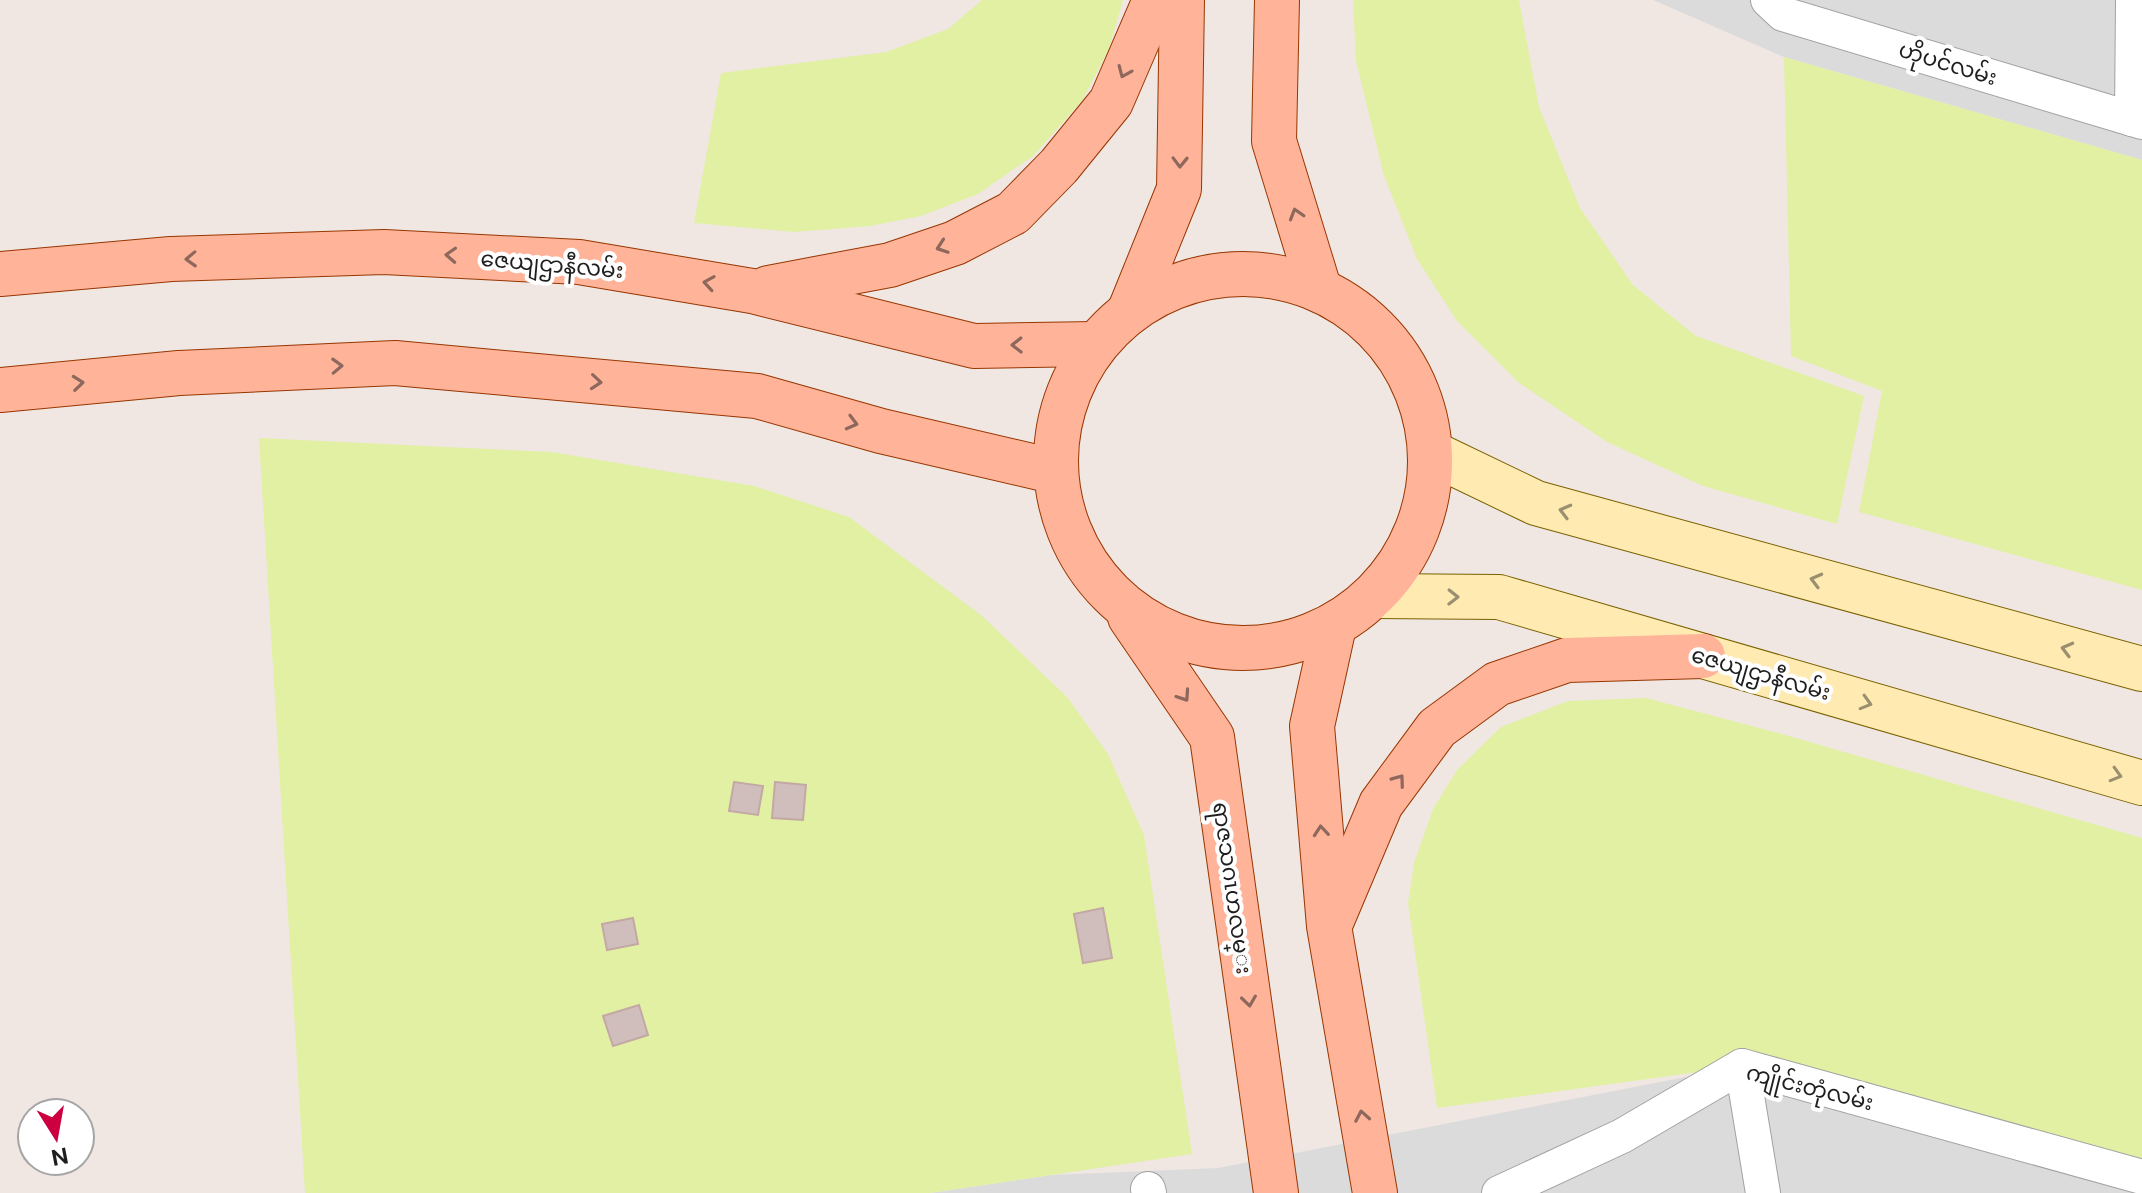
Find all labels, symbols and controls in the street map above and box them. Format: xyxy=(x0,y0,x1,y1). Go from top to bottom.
street label: ဟိုပင်လမ်း xyxy=(1894,34,2001,95)
one-way arrow xyxy=(1118,64,1134,78)
one-way arrow xyxy=(1171,156,1188,169)
one-way arrow xyxy=(1289,207,1305,221)
one-way arrow xyxy=(936,238,950,254)
street label: ဇေယျဌာနီလမ်း xyxy=(479,243,625,289)
one-way arrow xyxy=(444,247,457,264)
one-way arrow xyxy=(184,250,197,267)
one-way arrow xyxy=(702,276,716,293)
one-way arrow xyxy=(1010,337,1023,354)
one-way arrow xyxy=(331,358,344,375)
one-way arrow xyxy=(590,373,603,390)
one-way arrow xyxy=(72,374,85,391)
one-way arrow xyxy=(844,413,858,430)
one-way arrow xyxy=(1559,504,1573,521)
one-way arrow xyxy=(1810,573,1824,589)
one-way arrow xyxy=(1447,588,1460,605)
street label: ဇေယျဌာနီလမ်း xyxy=(1687,639,1834,711)
one-way arrow xyxy=(2060,641,2074,658)
one-way arrow xyxy=(1174,688,1189,702)
one-way arrow xyxy=(1859,694,1873,710)
one-way arrow xyxy=(2108,766,2122,783)
one-way arrow xyxy=(1389,774,1404,789)
street label: ရာဇသဂၤဟလမ္း xyxy=(1203,800,1258,976)
one-way arrow xyxy=(1313,824,1330,837)
one-way arrow xyxy=(1240,994,1257,1008)
street label: ကျိုင်းတုံလမ်း xyxy=(1742,1057,1877,1121)
north arrow xyxy=(16,1097,96,1177)
one-way arrow xyxy=(1354,1109,1371,1123)
text: N xyxy=(49,1142,71,1171)

